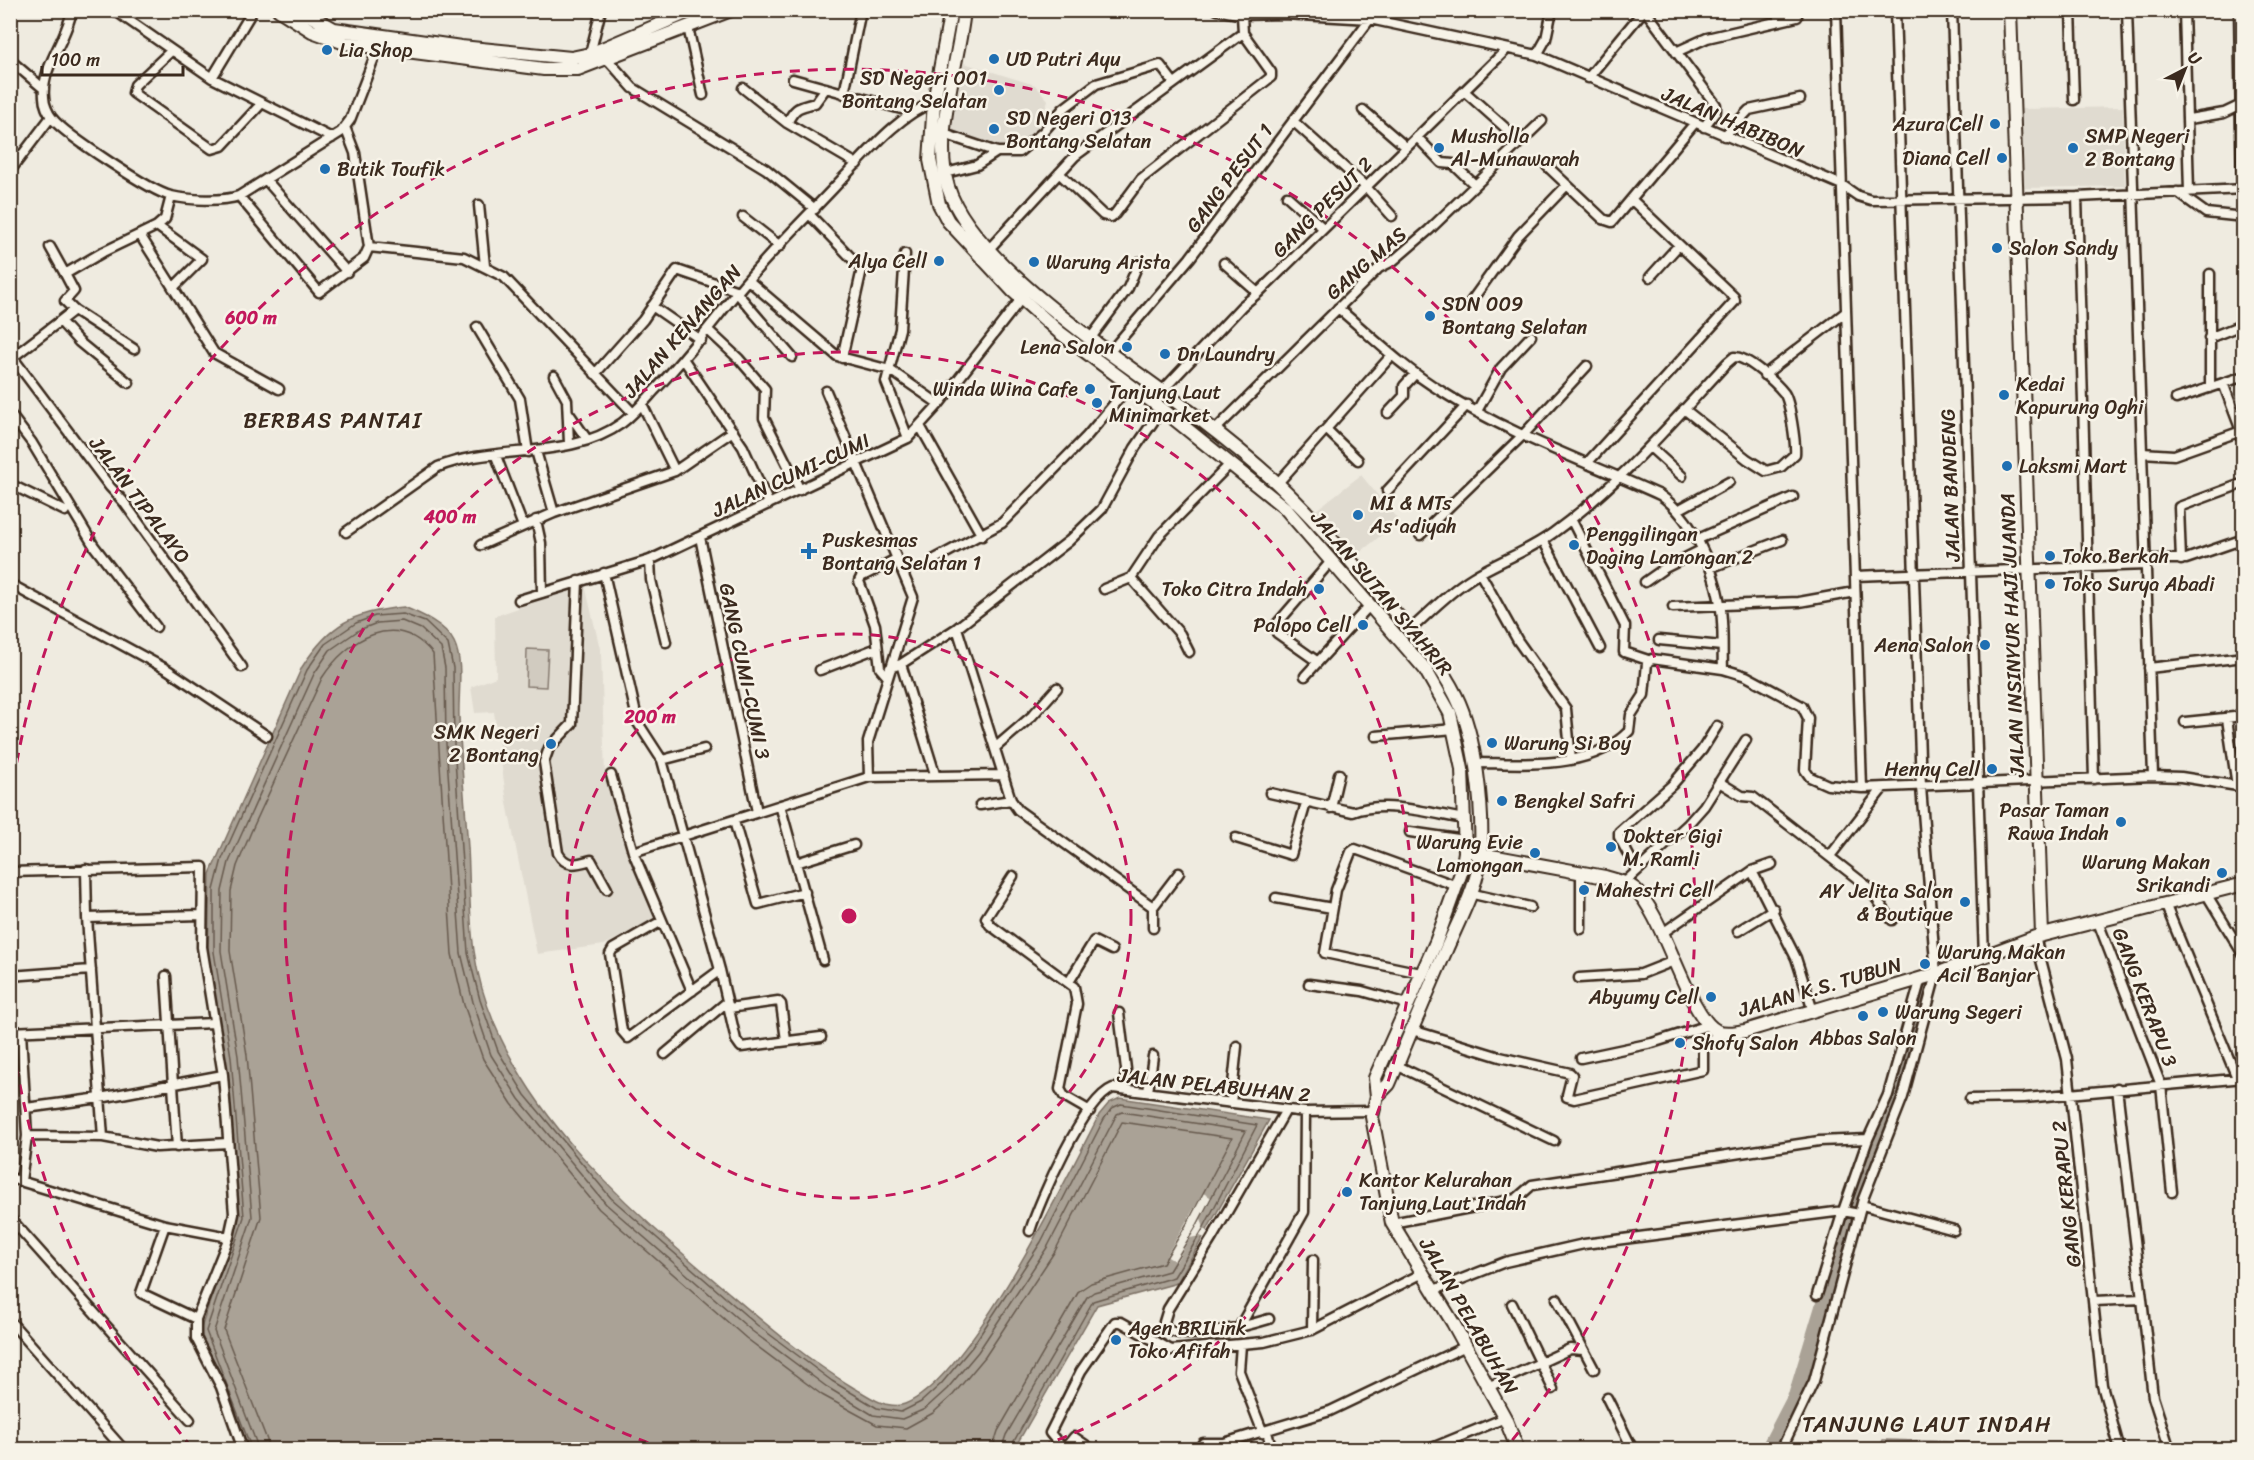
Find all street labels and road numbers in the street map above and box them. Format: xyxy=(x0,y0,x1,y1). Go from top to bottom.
street label: JALAN HABIBON xyxy=(1655,76,1810,168)
street label: GANG PESUT 1 xyxy=(1176,116,1282,241)
street label: GANG PESUT 2 xyxy=(1263,148,1382,267)
street label: GANG MAS xyxy=(1317,217,1416,309)
street label: JALAN KENANGAN xyxy=(613,256,751,407)
street label: JALAN BANDENG xyxy=(1930,408,1971,563)
street label: JALAN CUMI-CUMI xyxy=(705,423,876,528)
street label: JALAN TIPALAYO xyxy=(79,428,199,572)
street label: JALAN INSINYUR HAJI JUANDA xyxy=(1990,492,2035,779)
street label: JALAN SUTAN SYAHRIR xyxy=(1301,502,1462,684)
street label: GANG CUMI-CUMI 3 xyxy=(709,580,780,762)
street label: GANG KERAPU 3 xyxy=(2102,922,2187,1072)
street label: JALAN K.S. TUBUN xyxy=(1733,947,1906,1028)
street label: JALAN PELABUHAN 2 xyxy=(1115,1058,1312,1113)
street label: GANG KERAPU 2 xyxy=(2041,1118,2092,1269)
street label: JALAN PELABUHAN xyxy=(1409,1230,1528,1402)

